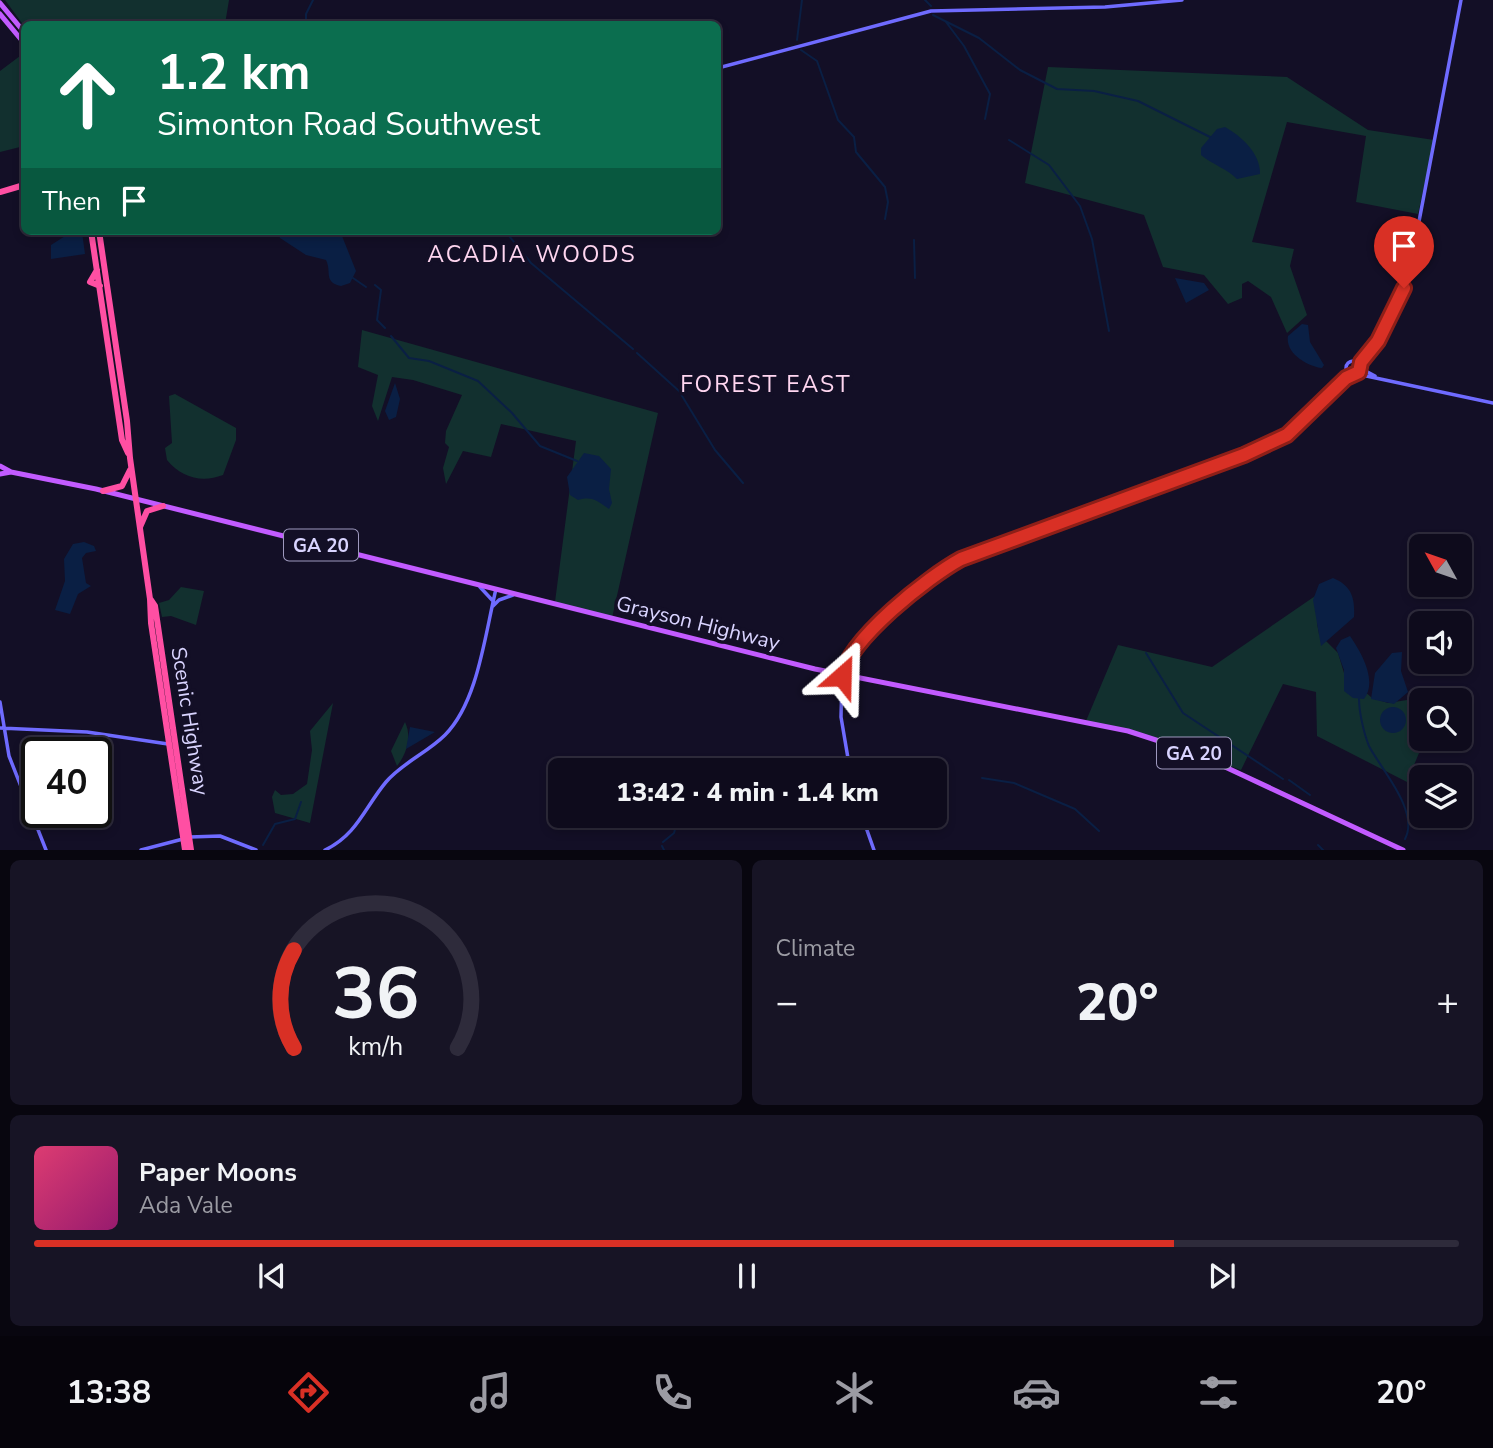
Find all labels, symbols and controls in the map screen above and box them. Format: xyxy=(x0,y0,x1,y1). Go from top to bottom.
text: 1.2 km xyxy=(157,39,310,106)
icon: ahead xyxy=(42,49,133,140)
text: Simonton Road Southwest xyxy=(157,103,540,146)
icon: arrive xyxy=(115,182,153,220)
text: Then xyxy=(42,184,101,219)
pin xyxy=(1374,216,1434,288)
icon: arrive xyxy=(1385,227,1423,265)
district label: ACADIA WOODS xyxy=(427,239,637,270)
district label: FOREST EAST xyxy=(680,369,852,400)
road number: GA 20 xyxy=(284,530,358,560)
north arrow xyxy=(1409,534,1472,597)
map controls xyxy=(1409,534,1472,828)
street label: Grayson Highway xyxy=(613,589,783,657)
button: sound xyxy=(1409,611,1472,674)
position arrow xyxy=(805,639,879,713)
street label: Scenic Highway xyxy=(164,645,216,797)
button: search xyxy=(1409,688,1472,751)
speed limit sign: 40 xyxy=(21,737,112,828)
road number: GA 20 xyxy=(1157,738,1231,768)
button: layers xyxy=(1409,765,1472,828)
text: 13:42 · 4 min · 1.4 km xyxy=(616,775,879,810)
text: Climate xyxy=(776,933,855,964)
text: 36 xyxy=(332,945,419,1045)
text: 20° xyxy=(1076,967,1158,1038)
text: − xyxy=(776,977,798,1028)
text: + xyxy=(1436,977,1459,1028)
text: km/h xyxy=(348,1030,403,1064)
text: Paper Moons xyxy=(139,1155,297,1190)
text: Ada Vale xyxy=(139,1190,233,1221)
icon: previous xyxy=(253,1257,291,1295)
icon: pause xyxy=(728,1257,766,1295)
icon: next xyxy=(1203,1257,1241,1295)
icon: directions xyxy=(284,1368,333,1417)
icon: music xyxy=(466,1368,515,1417)
icon: phone xyxy=(648,1368,697,1417)
icon: climate xyxy=(830,1368,879,1417)
icon: car xyxy=(1012,1368,1061,1417)
icon: filters xyxy=(1194,1368,1243,1417)
text: 13:38 xyxy=(66,1371,151,1414)
text: 20° xyxy=(1376,1371,1426,1414)

